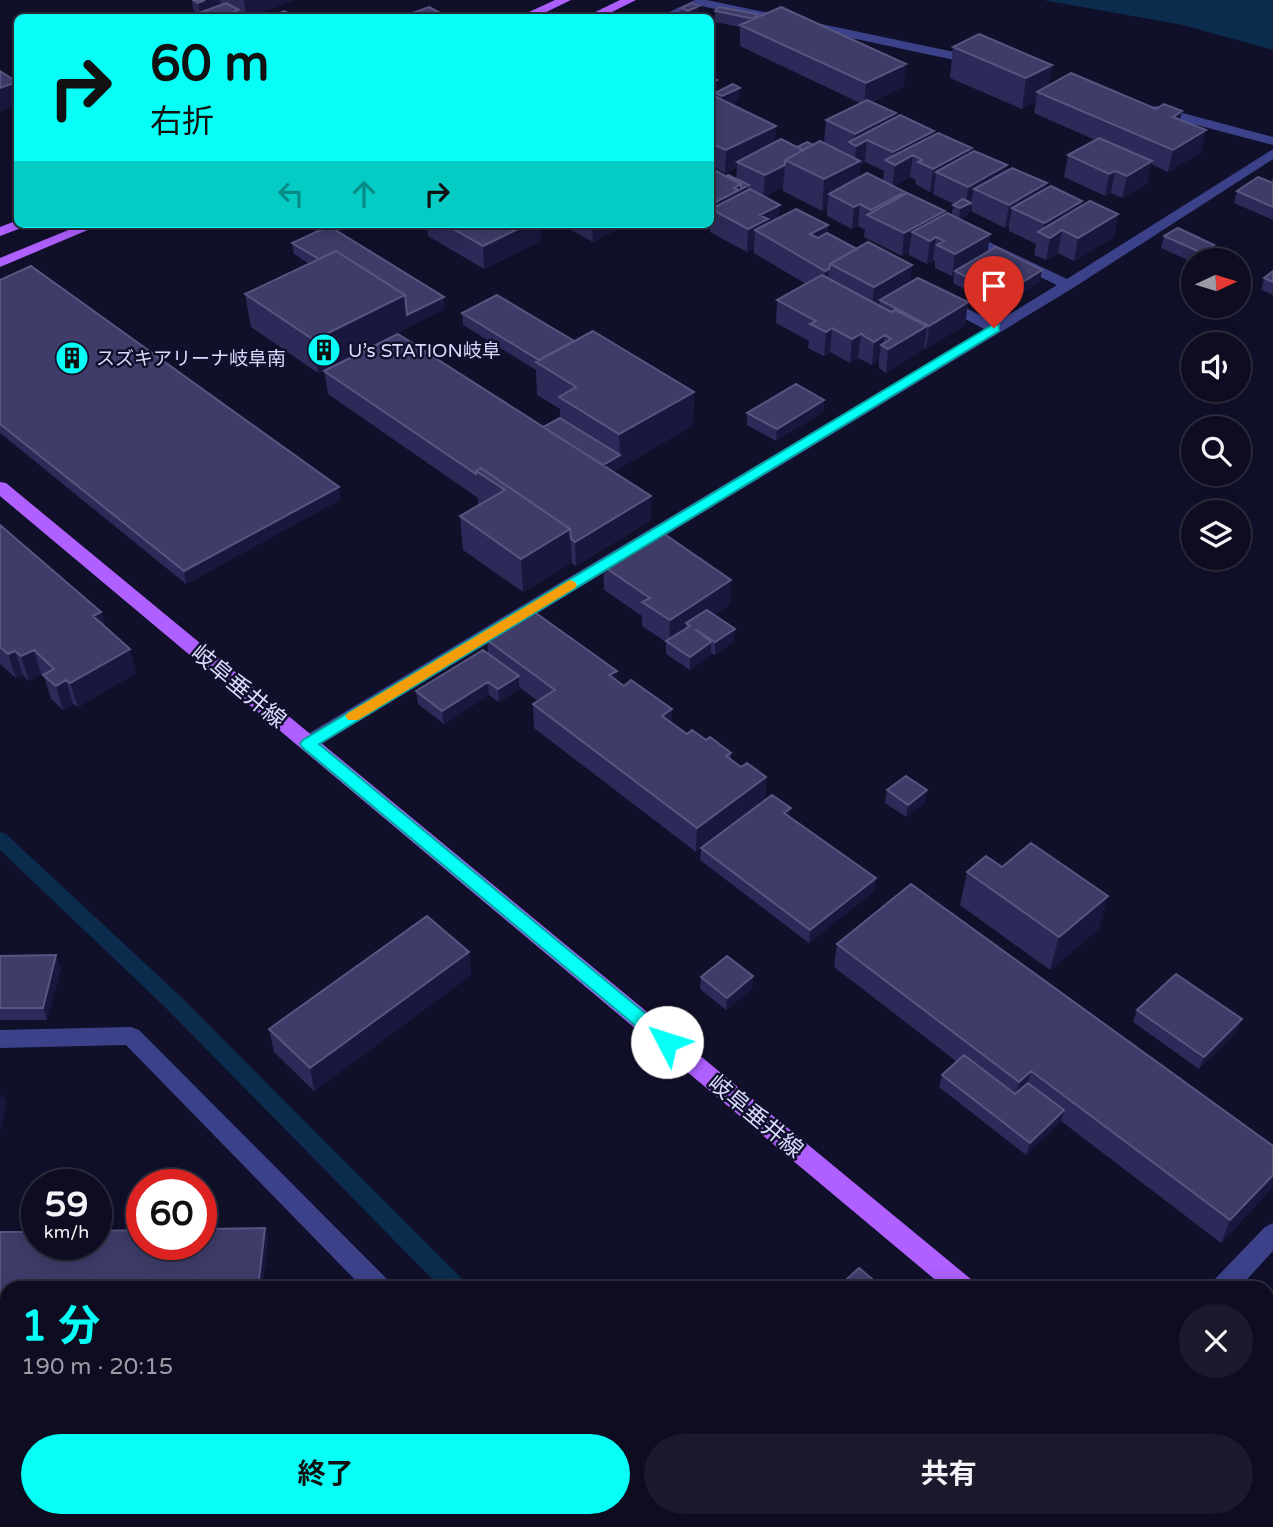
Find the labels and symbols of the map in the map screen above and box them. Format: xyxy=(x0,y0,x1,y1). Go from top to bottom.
north arrow xyxy=(1181,248,1251,318)
pin xyxy=(964,256,1024,328)
building icon: U’s STATION岐阜 xyxy=(305,331,343,369)
building icon: スズキアリーナ岐阜南 xyxy=(53,339,91,377)
place label: U’s STATION岐阜 xyxy=(348,340,501,362)
place label: スズキアリーナ岐阜南 xyxy=(96,348,286,370)
street label: 岐阜垂井線 xyxy=(185,639,291,734)
position arrow xyxy=(630,1005,704,1079)
street label: 岐阜垂井線 xyxy=(702,1069,808,1164)
speed limit sign: 60 xyxy=(126,1169,217,1260)

